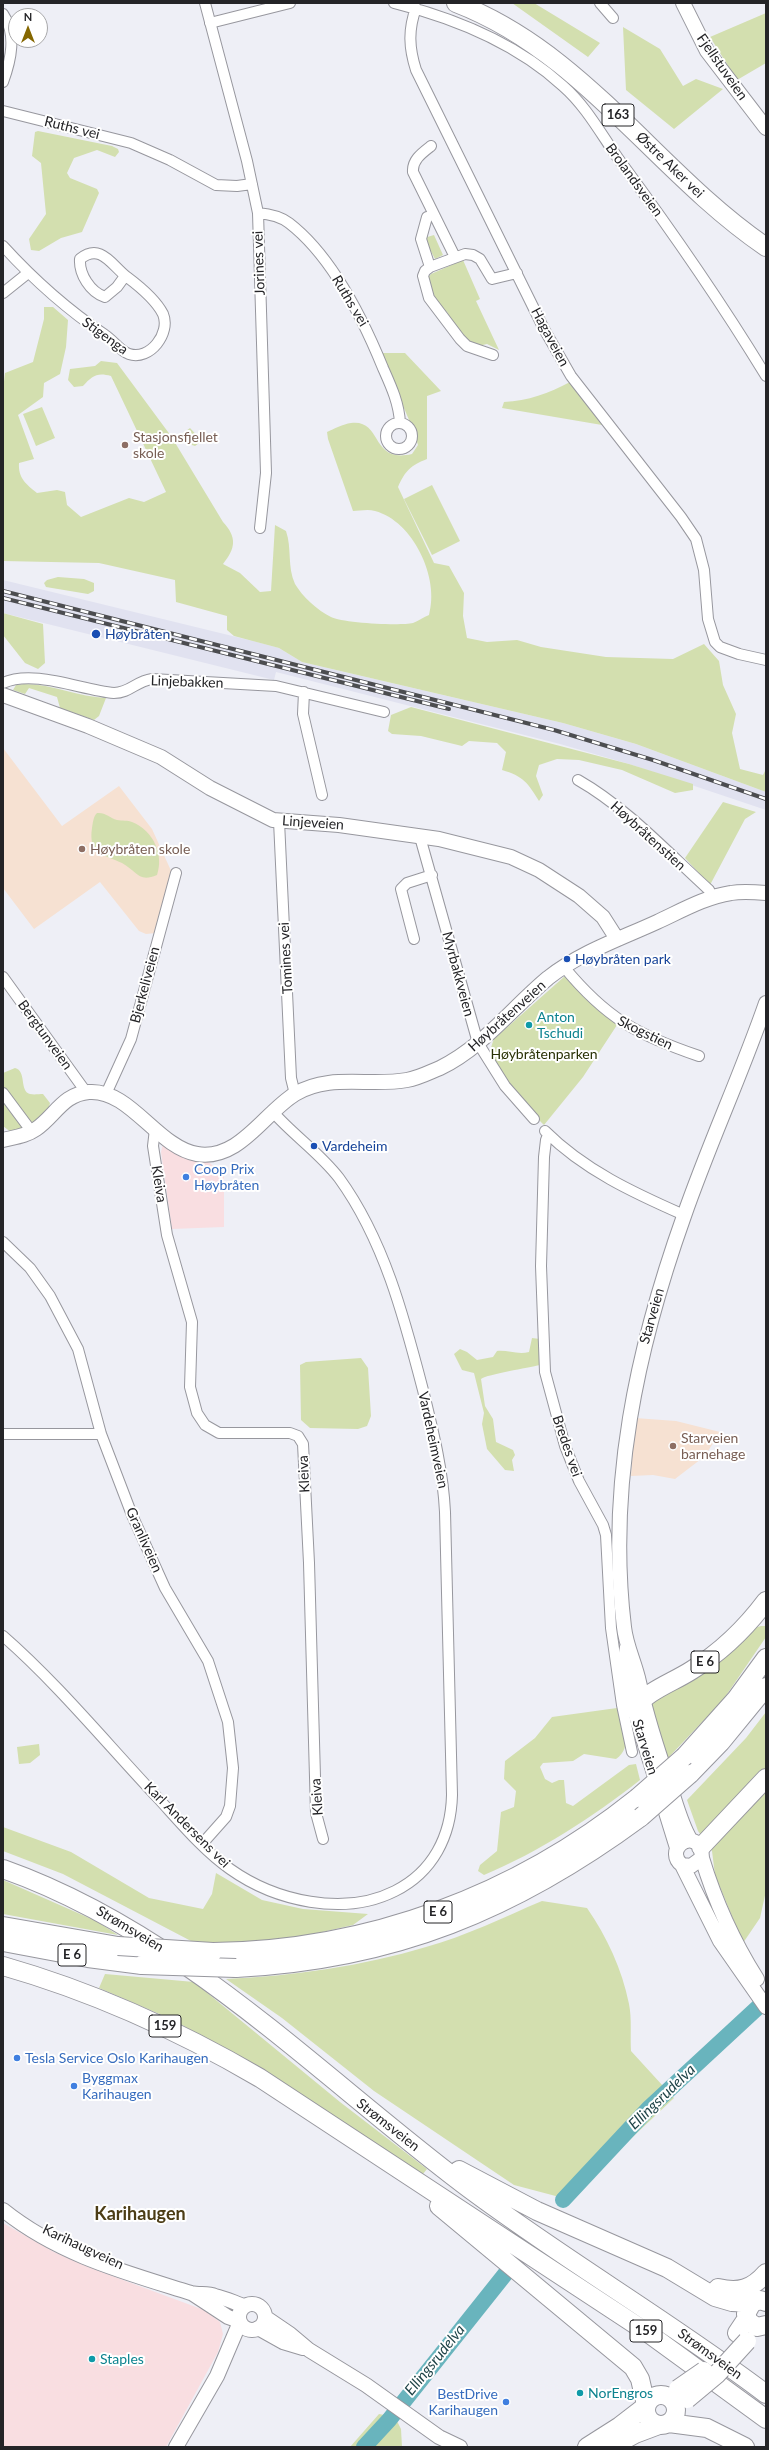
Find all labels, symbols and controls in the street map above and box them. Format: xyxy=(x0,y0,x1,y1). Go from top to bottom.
north arrow xyxy=(8,8,48,48)
text: N xyxy=(24,10,32,23)
street label: Fjellstuveien xyxy=(693,31,751,103)
road number: 163 xyxy=(602,104,634,126)
street label: Ruths vei xyxy=(43,113,101,143)
street label: Østre Aker vei xyxy=(633,128,707,202)
street label: Brolandsveien xyxy=(602,140,666,220)
street label: Jorines vei xyxy=(249,230,269,296)
street label: Ruths vei xyxy=(328,272,372,330)
street label: Hagaveien xyxy=(527,305,573,369)
street label: Stigenga xyxy=(79,314,131,358)
place label: Stasjonsfjellet skole xyxy=(133,429,218,462)
marker: Stasjonsfjellet skole xyxy=(120,440,130,450)
place label: Høybråten xyxy=(105,626,170,642)
marker: Høybråten xyxy=(90,628,102,640)
street label: Linjebakken xyxy=(150,672,224,692)
street label: Høybråtenstien xyxy=(607,798,689,874)
street label: Linjeveien xyxy=(282,812,344,834)
place label: Høybråten skole xyxy=(90,841,190,857)
marker: Høybråten skole xyxy=(77,844,87,854)
street label: Tomines vei xyxy=(276,922,296,994)
street label: Myrbakkveien xyxy=(439,930,477,1018)
street label: Bjerkeliveien xyxy=(127,945,163,1025)
place label: Høybråten park xyxy=(575,951,671,967)
marker: Høybråten park xyxy=(562,954,572,964)
street label: Høybråtenveien xyxy=(465,977,549,1055)
street label: Bergtunveien xyxy=(14,997,76,1073)
place label: Anton Tschudi xyxy=(537,1009,583,1042)
street label: Skogstien xyxy=(615,1012,675,1054)
marker: Anton Tschudi xyxy=(524,1020,534,1030)
park label: Høybråtenparken xyxy=(490,1046,598,1062)
place label: Vardeheim xyxy=(322,1138,388,1154)
marker: Vardeheim xyxy=(309,1141,319,1151)
place label: Coop Prix Høybråten xyxy=(194,1161,259,1194)
street label: Kleiva xyxy=(148,1164,170,1204)
marker: Coop Prix Høybråten xyxy=(181,1172,191,1182)
street label: Starveien xyxy=(636,1286,668,1346)
street label: Vardeheimveien xyxy=(415,1390,451,1490)
street label: Bredes vei xyxy=(549,1413,585,1479)
place label: Starveien barnehage xyxy=(681,1430,745,1462)
marker: Starveien barnehage xyxy=(668,1441,678,1451)
street label: Kleiva xyxy=(295,1455,313,1493)
street label: Granliveien xyxy=(122,1505,166,1575)
road number: E 6 xyxy=(691,1651,719,1673)
street label: Starveien xyxy=(629,1717,661,1777)
street label: Kleiva xyxy=(307,1778,327,1816)
street label: Karl Andersens vei xyxy=(141,1779,233,1871)
road number: E 6 xyxy=(424,1901,452,1923)
street label: Strømsveien xyxy=(93,1902,167,1956)
road number: E 6 xyxy=(58,1944,86,1966)
road number: 159 xyxy=(149,2015,181,2037)
place label: Tesla Service Oslo Karihaugen xyxy=(25,2050,209,2066)
marker: Tesla Service Oslo Karihaugen xyxy=(12,2053,22,2063)
water label: Ellingsrudelva xyxy=(625,2061,699,2133)
place label: Byggmax Karihaugen xyxy=(82,2070,152,2102)
marker: Byggmax Karihaugen xyxy=(69,2081,79,2091)
street label: Strømsveien xyxy=(353,2095,423,2155)
district label: Karihaugen xyxy=(94,2203,186,2225)
street label: Karihaugveien xyxy=(40,2221,126,2273)
road number: 159 xyxy=(630,2320,662,2342)
water label: Ellingsrudelva xyxy=(401,2321,469,2399)
street label: Strømsveien xyxy=(675,2325,745,2383)
place label: Staples xyxy=(100,2351,144,2367)
marker: Staples xyxy=(87,2354,97,2364)
place label: NorEngros xyxy=(588,2385,653,2401)
place label: BestDrive Karihaugen xyxy=(428,2386,498,2418)
marker: NorEngros xyxy=(575,2388,585,2398)
marker: BestDrive Karihaugen xyxy=(501,2397,511,2407)

